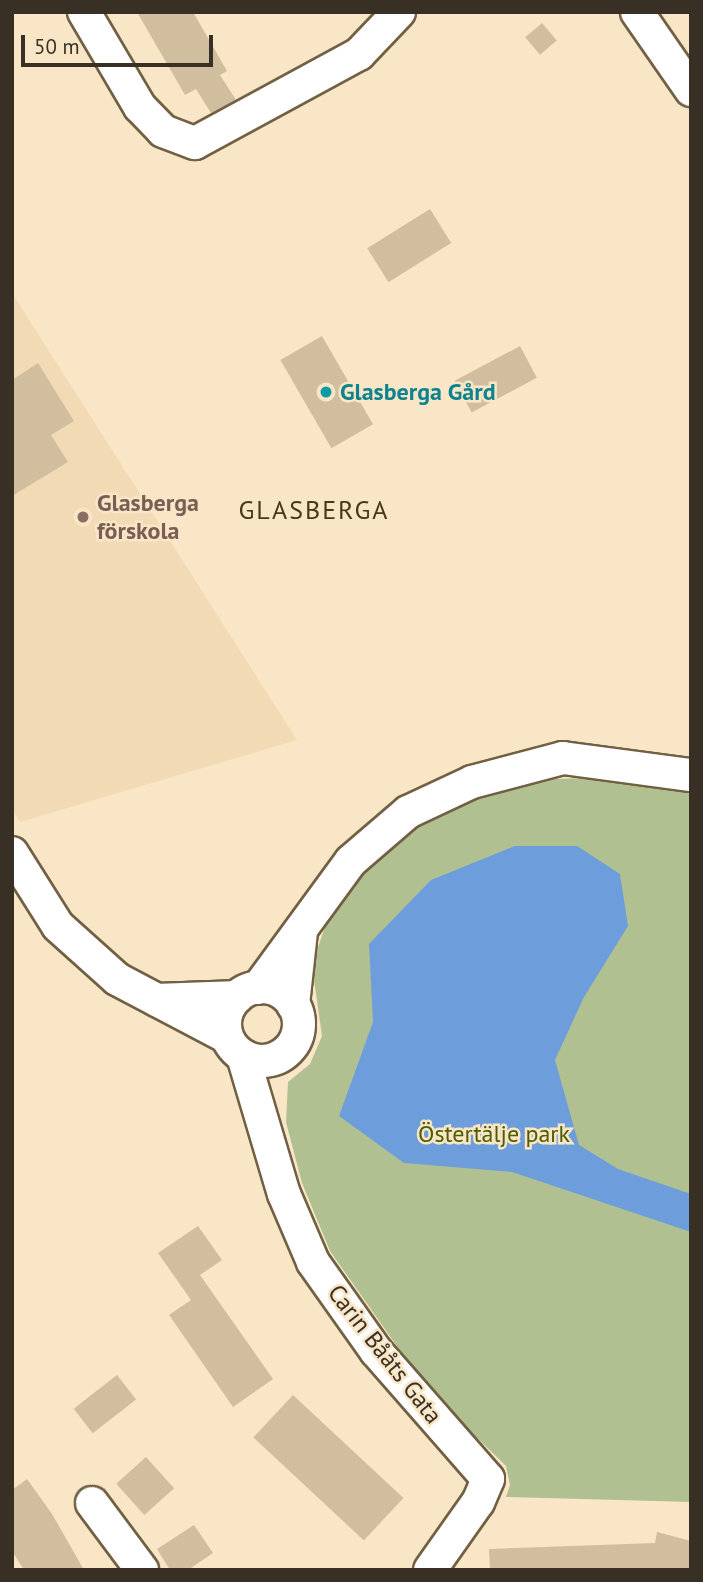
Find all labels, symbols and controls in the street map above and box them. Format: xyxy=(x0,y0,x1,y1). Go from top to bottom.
scale bar xyxy=(24,21,217,65)
text: 50 m xyxy=(34,33,80,60)
place label: Glasberga Gård xyxy=(340,378,496,406)
marker: Glasberga Gård xyxy=(318,384,334,400)
place label: Glasberga förskola xyxy=(97,489,199,545)
district label: GLASBERGA xyxy=(240,494,388,526)
marker: Glasberga förskola xyxy=(75,509,91,525)
park label: Östertälje park xyxy=(418,1120,570,1148)
street label: Carin Bååts Gata xyxy=(322,1279,448,1429)

